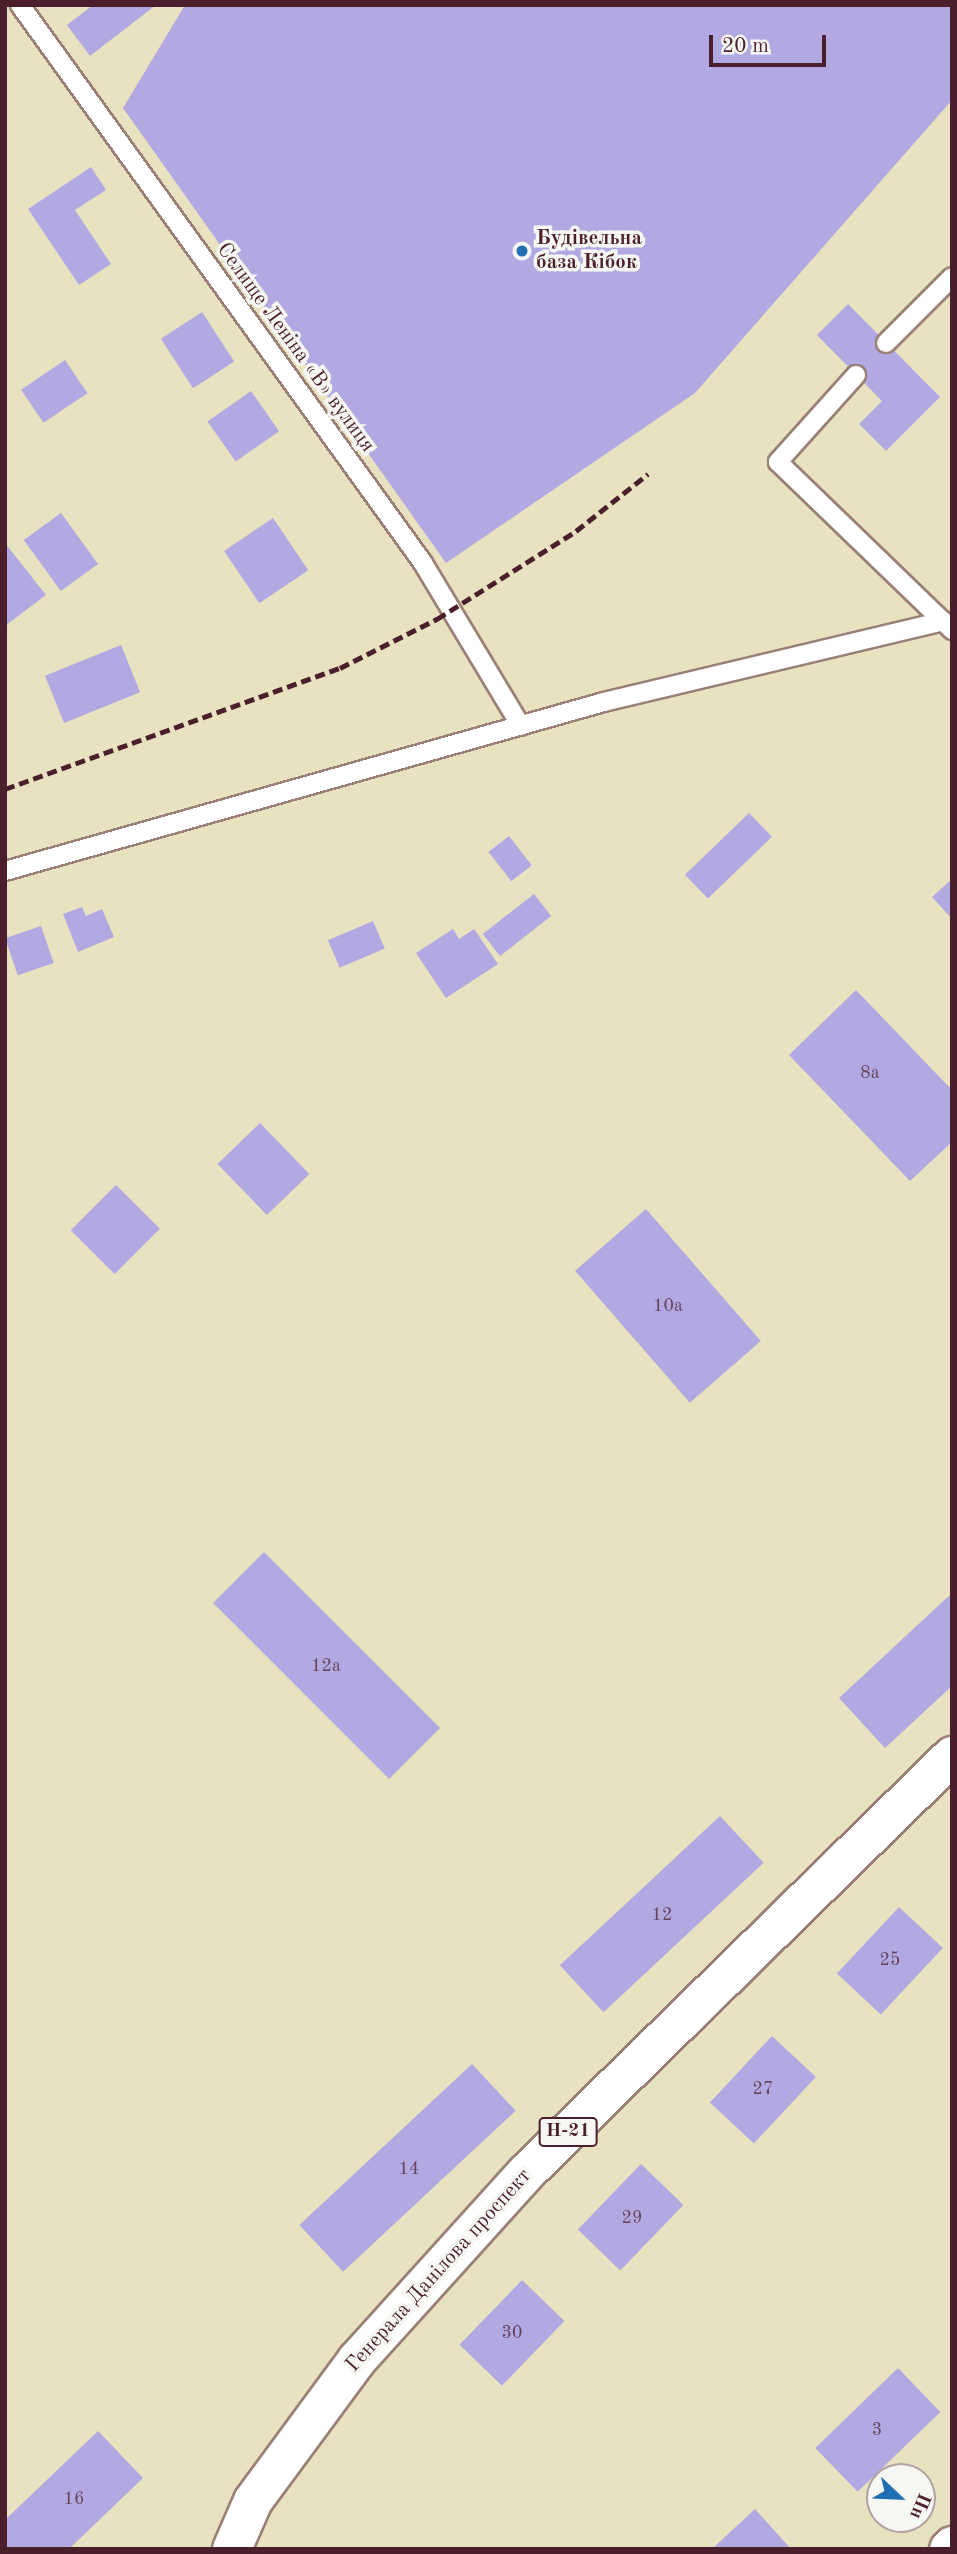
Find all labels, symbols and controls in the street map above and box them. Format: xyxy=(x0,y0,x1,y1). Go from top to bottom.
scale bar xyxy=(712,21,829,65)
text: 20 m xyxy=(722,36,769,57)
place label: Будівельна база Кібок xyxy=(536,226,642,276)
street label: Селище Леніна «В» вулиця xyxy=(210,238,380,458)
marker: Будівельна база Кібок xyxy=(514,243,530,259)
house number: 8а xyxy=(860,1062,880,1084)
house number: 10а xyxy=(653,1295,683,1317)
house number: 12а xyxy=(311,1655,341,1677)
house number: 12 xyxy=(652,1904,672,1926)
house number: 25 xyxy=(880,1949,900,1971)
house number: 27 xyxy=(753,2078,773,2100)
road number: Н-21 xyxy=(538,2116,598,2148)
house number: 14 xyxy=(399,2158,419,2180)
street label: Генерала Данілова проспект xyxy=(341,2164,537,2378)
house number: 29 xyxy=(622,2207,642,2229)
house number: 30 xyxy=(502,2322,522,2344)
house number: 3 xyxy=(872,2419,882,2441)
north arrow xyxy=(866,2463,936,2533)
house number: 16 xyxy=(64,2488,84,2510)
text: Пн xyxy=(905,2490,933,2521)

